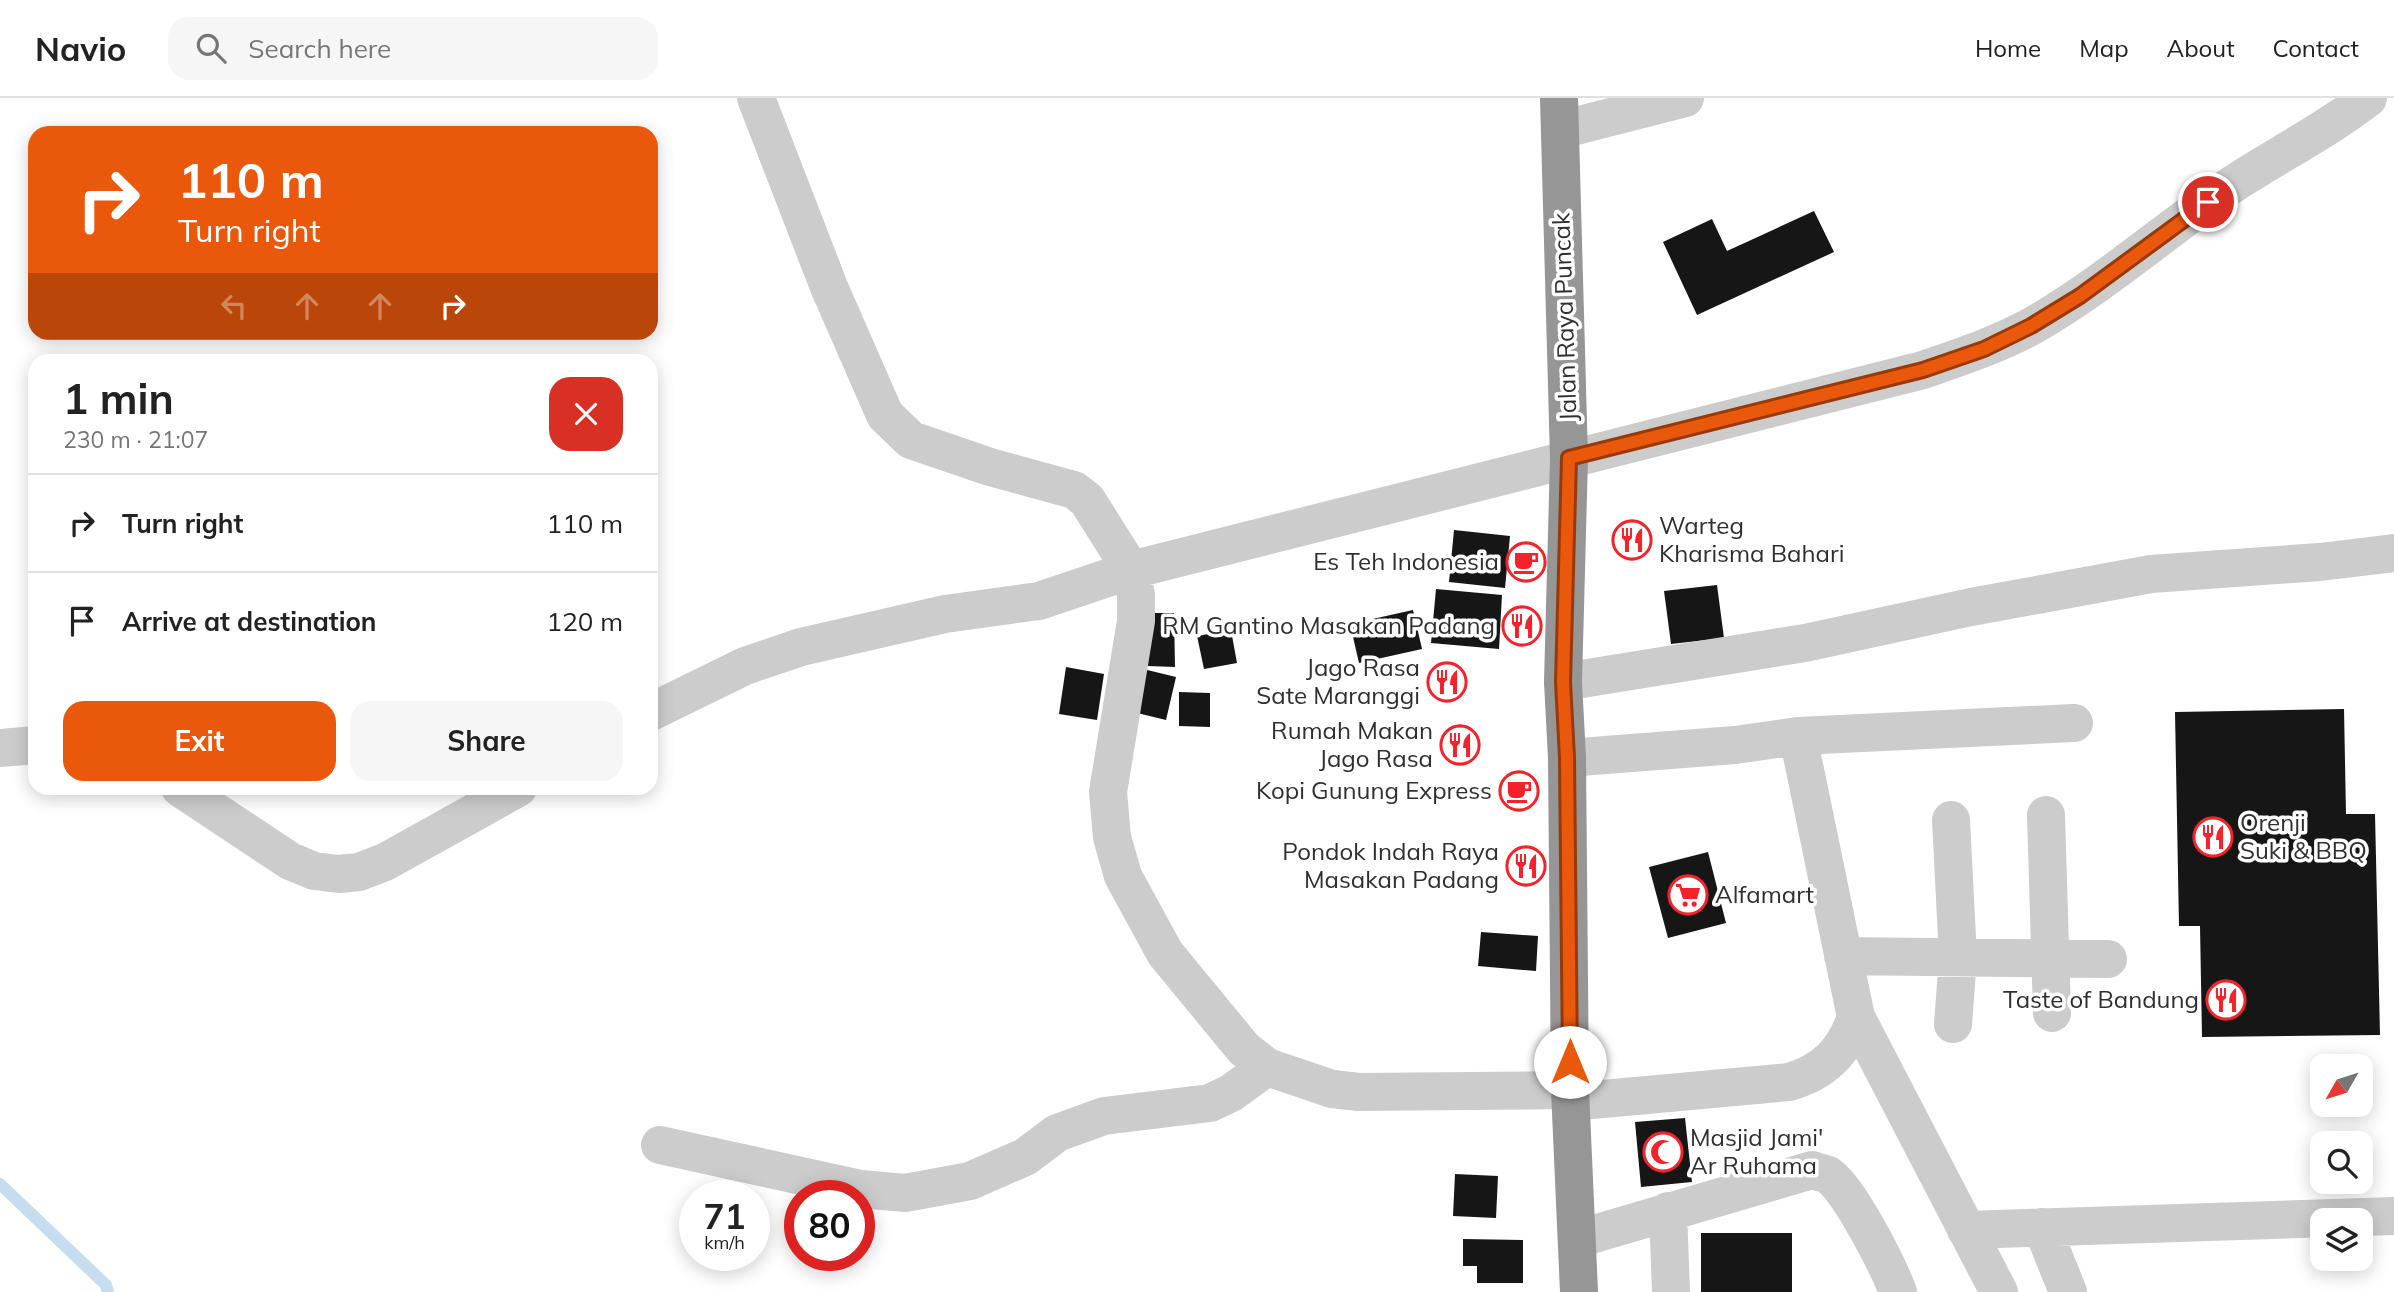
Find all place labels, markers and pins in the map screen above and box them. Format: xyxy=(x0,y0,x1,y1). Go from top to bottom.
pin xyxy=(2178,172,2238,232)
place label: Warteg Kharisma Bahari xyxy=(1659,510,1844,568)
restaurant icon: Warteg Kharisma Bahari xyxy=(1611,519,1653,561)
cafe icon: Es Teh Indonesia xyxy=(1505,541,1547,583)
place label: Es Teh Indonesia xyxy=(1313,546,1499,576)
restaurant icon: RM Gantino Masakan Padang xyxy=(1501,605,1543,647)
place label: RM Gantino Masakan Padang xyxy=(1162,610,1495,640)
place label: Jago Rasa Sate Maranggi xyxy=(1256,652,1420,710)
restaurant icon: Jago Rasa Sate Maranggi xyxy=(1426,661,1468,703)
place label: Rumah Makan Jago Rasa xyxy=(1271,715,1433,773)
restaurant icon: Rumah Makan Jago Rasa xyxy=(1439,724,1481,766)
cafe icon: Kopi Gunung Express xyxy=(1498,770,1540,812)
place label: Kopi Gunung Express xyxy=(1256,775,1492,805)
place label: Orenji Suki & BBQ xyxy=(2240,807,2367,865)
restaurant icon: Orenji Suki & BBQ xyxy=(2192,816,2234,858)
place label: Pondok Indah Raya Masakan Padang xyxy=(1282,836,1499,894)
restaurant icon: Pondok Indah Raya Masakan Padang xyxy=(1505,845,1547,887)
supermarket icon: Alfamart xyxy=(1667,874,1709,916)
place label: Alfamart xyxy=(1715,879,1814,909)
restaurant icon: Taste of Bandung xyxy=(2205,979,2247,1021)
place label: Taste of Bandung xyxy=(2003,984,2199,1014)
place label: Masjid Jami' Ar Ruhama xyxy=(1690,1122,1823,1180)
mosque icon: Masjid Jami' Ar Ruhama xyxy=(1642,1131,1684,1173)

